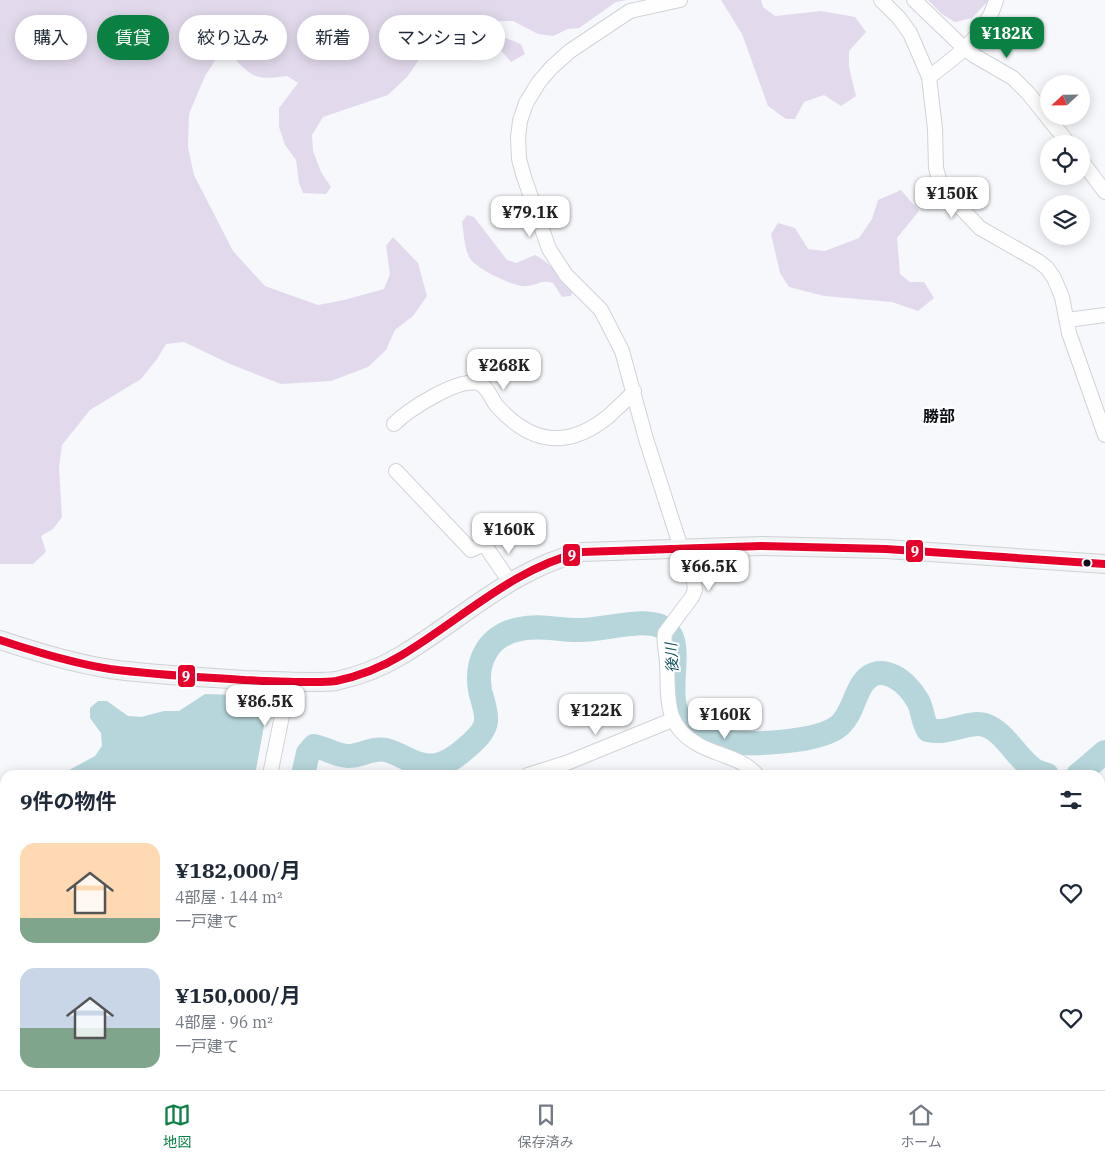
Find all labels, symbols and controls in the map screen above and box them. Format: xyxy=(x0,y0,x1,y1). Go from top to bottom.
chip: 購入 xyxy=(15,15,87,60)
chip: 賃貸 xyxy=(97,15,169,60)
chip: 絞り込み xyxy=(179,15,287,60)
chip: 新着 xyxy=(297,15,369,60)
chip: マンション xyxy=(379,15,505,60)
pin: ¥182K xyxy=(972,17,1042,59)
text: ¥182K xyxy=(981,23,1033,43)
north arrow xyxy=(1040,75,1090,125)
map controls xyxy=(1040,75,1090,245)
button: locate xyxy=(1040,135,1090,185)
pin: ¥150K xyxy=(917,176,987,219)
text: ¥150K xyxy=(926,183,978,203)
button: layers xyxy=(1040,195,1090,245)
pin: ¥79.1K xyxy=(489,196,571,238)
text: ¥79.1K xyxy=(502,202,558,222)
pin: ¥268K xyxy=(469,348,539,391)
text: ¥268K xyxy=(478,355,530,375)
district label: 勝部 xyxy=(923,406,955,426)
pin: ¥160K xyxy=(474,512,544,555)
text: ¥160K xyxy=(483,519,535,539)
line badge: 9 xyxy=(905,539,924,563)
text: 9 xyxy=(911,542,919,560)
line badge: 9 xyxy=(562,543,581,567)
text: 9 xyxy=(568,546,576,564)
pin: ¥66.5K xyxy=(668,550,750,592)
text: ¥66.5K xyxy=(681,556,737,576)
unlabelled marker xyxy=(1082,558,1092,568)
water label: 後川 xyxy=(661,641,682,674)
line badge: 9 xyxy=(177,664,196,688)
text: 9 xyxy=(182,667,190,685)
pin: ¥86.5K xyxy=(224,684,306,727)
text: ¥86.5K xyxy=(237,691,293,711)
pin: ¥122K xyxy=(561,694,631,736)
pin: ¥160K xyxy=(690,698,760,740)
text: ¥122K xyxy=(570,700,622,720)
text: ¥160K xyxy=(699,704,751,724)
icon: filters xyxy=(1057,786,1085,814)
text: 9件の物件 xyxy=(20,787,117,815)
text: ¥182,000/月 xyxy=(175,856,301,884)
icon: home xyxy=(60,863,120,923)
icon: heart xyxy=(1057,879,1085,907)
text: 4部屋 · 144 m² xyxy=(175,887,283,907)
text: 一戸建て xyxy=(175,911,239,931)
text: ¥150,000/月 xyxy=(175,981,301,1009)
icon: home xyxy=(60,988,120,1048)
icon: heart xyxy=(1057,1004,1085,1032)
text: 4部屋 · 96 m² xyxy=(175,1012,273,1032)
text: 一戸建て xyxy=(175,1036,239,1056)
tab: 地図 xyxy=(163,1101,191,1151)
tab: 保存済み xyxy=(518,1101,574,1151)
tab: ホーム xyxy=(900,1101,942,1151)

